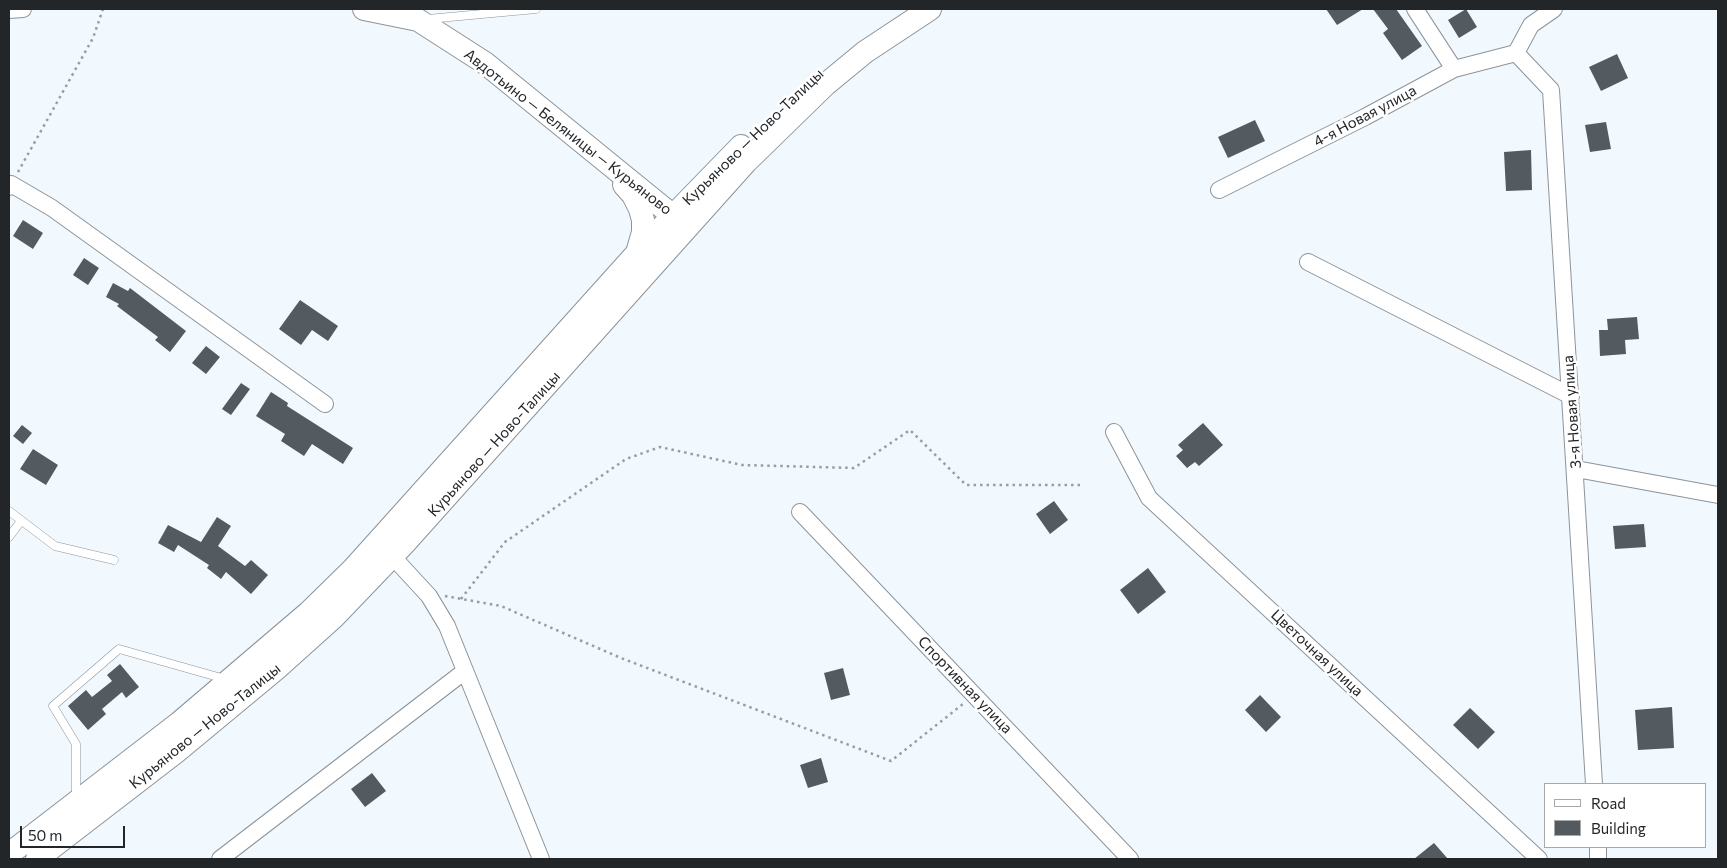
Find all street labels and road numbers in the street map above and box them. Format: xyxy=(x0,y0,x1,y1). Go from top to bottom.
street label: Авдотьино — Беляницы — Курьяново xyxy=(461,45,675,219)
street label: Курьяново — Ново-Талицы xyxy=(679,65,827,209)
street label: 4-я Новая улица xyxy=(1311,81,1419,151)
street label: 3-я Новая улица xyxy=(1559,355,1585,469)
street label: Курьяново — Ново-Талицы xyxy=(424,368,564,520)
street label: Цветочная улица xyxy=(1267,606,1367,700)
street label: Спортивная улица xyxy=(914,633,1016,737)
street label: Курьяново — Ново-Талицы xyxy=(126,659,284,793)

